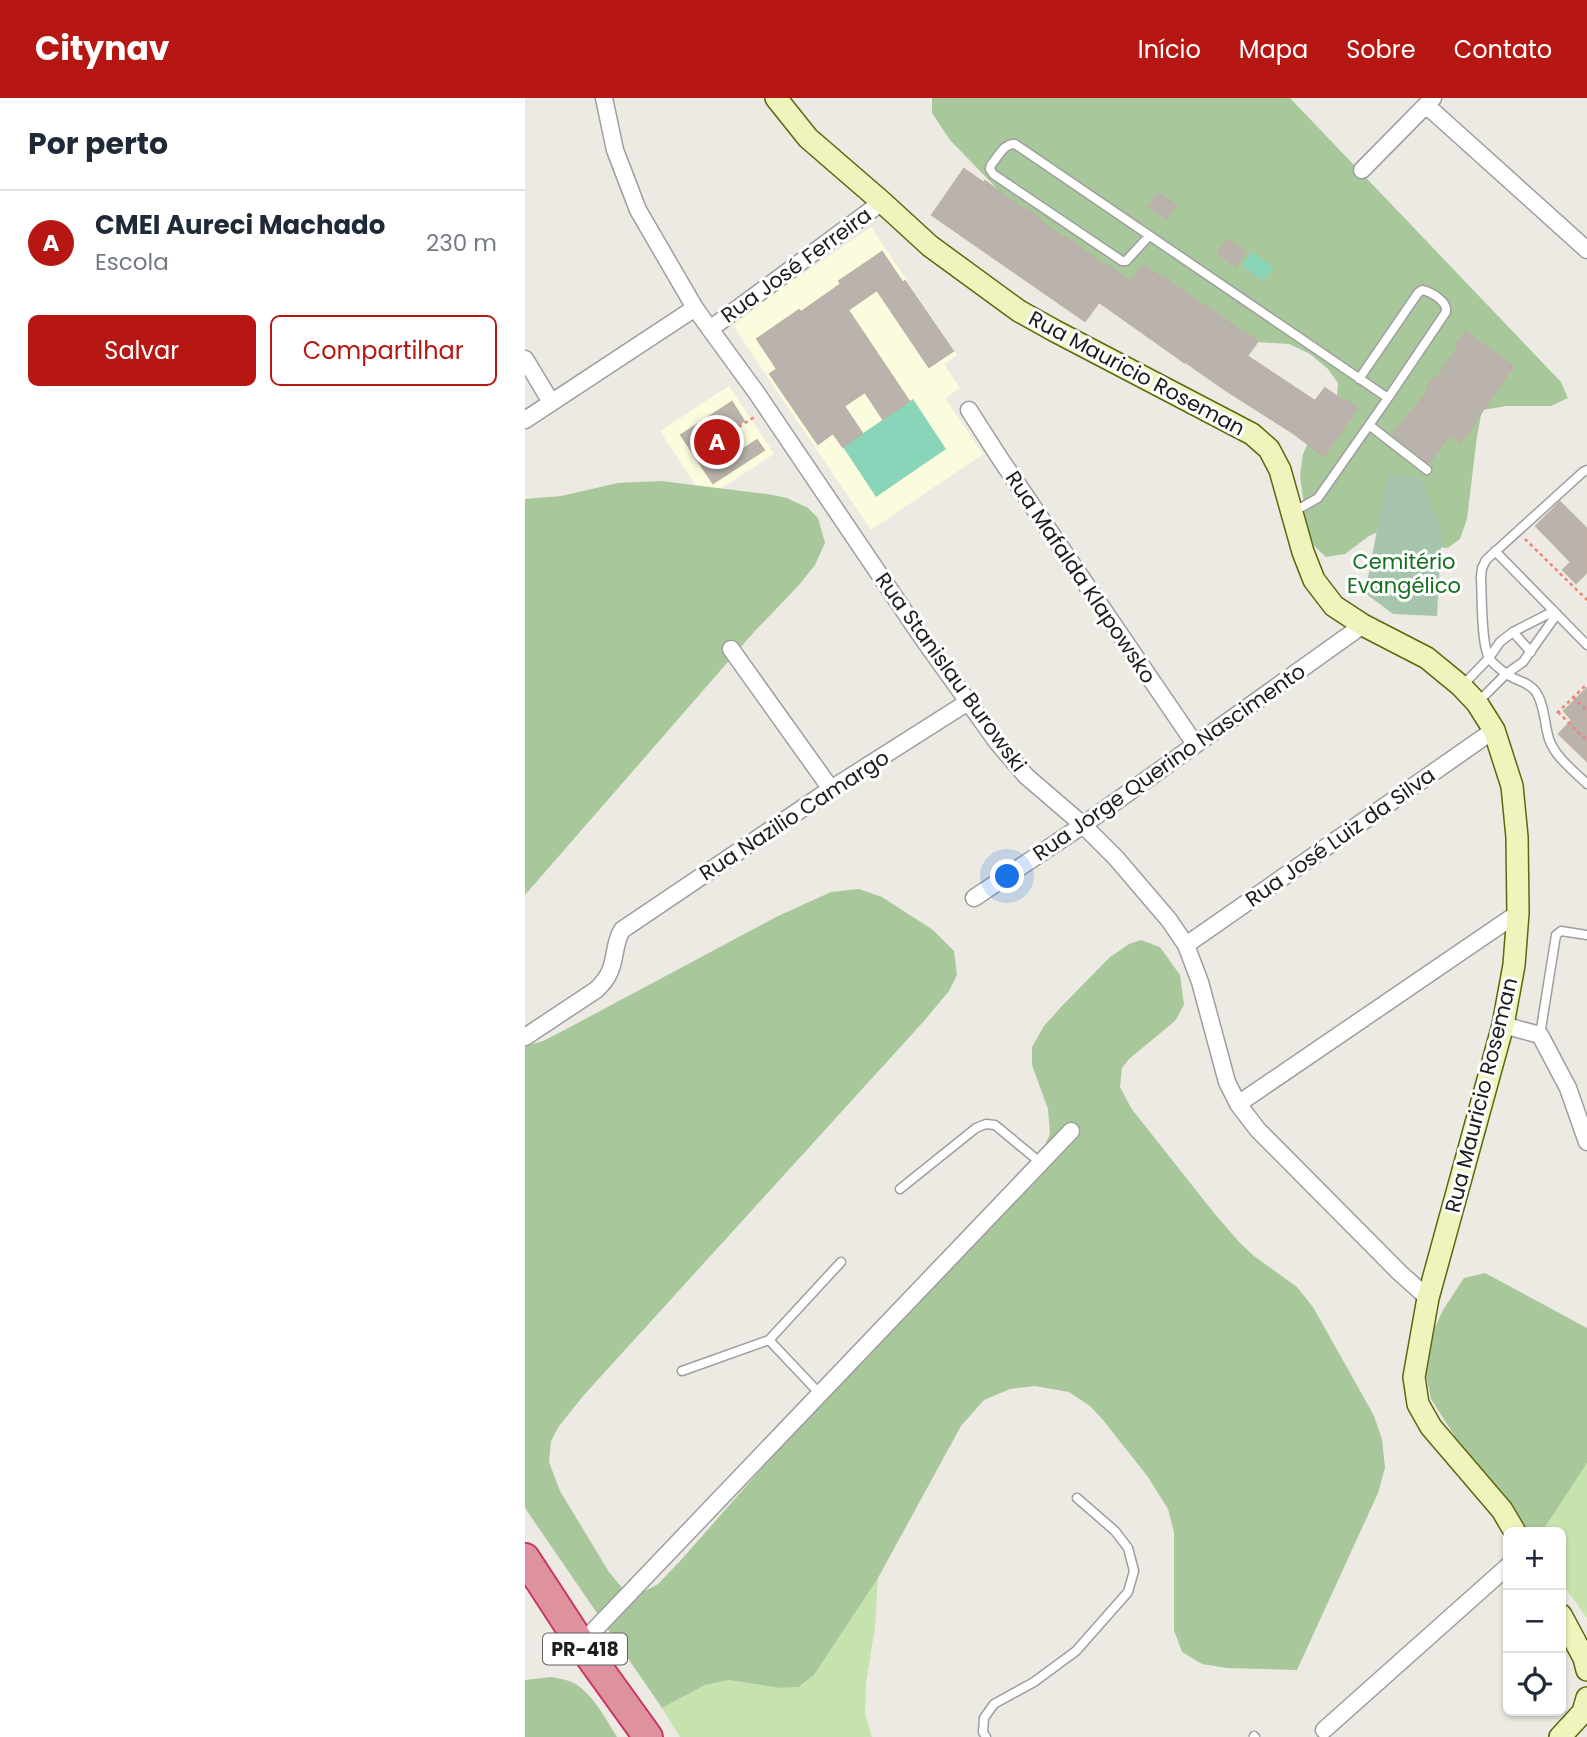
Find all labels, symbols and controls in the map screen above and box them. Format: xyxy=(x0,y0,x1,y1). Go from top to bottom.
text: Citynav xyxy=(35,25,169,72)
text: Início xyxy=(1138,33,1201,66)
text: Mapa xyxy=(1239,33,1308,66)
text: Sobre xyxy=(1346,33,1416,66)
text: Contato xyxy=(1454,33,1552,66)
text: Por perto xyxy=(28,122,168,165)
street label: Rua José Ferreira xyxy=(715,200,877,330)
text: CMEI Aureci Machado xyxy=(95,207,385,243)
text: A xyxy=(43,227,59,259)
text: 230 m xyxy=(426,227,497,259)
text: Escola xyxy=(95,246,169,278)
street label: Rua Mauricio Roseman xyxy=(1024,304,1250,442)
button: Salvar xyxy=(28,315,256,386)
button: Compartilhar xyxy=(270,315,497,386)
pin: A xyxy=(694,416,740,468)
street label: Rua Mafalda Klapowsko xyxy=(999,465,1163,689)
park label: Cemitério Evangélico xyxy=(1347,547,1461,600)
street label: Rua Stanislau Burowski xyxy=(869,566,1033,778)
street label: Rua Jorge Querino Nascimento xyxy=(1027,656,1311,868)
street label: Rua Nazilio Camargo xyxy=(694,743,894,887)
street label: Rua José Luiz da Silva xyxy=(1239,760,1441,914)
your location xyxy=(990,859,1024,893)
street label: Rua Mauricio Roseman xyxy=(1438,974,1524,1216)
map controls xyxy=(1503,1527,1566,1716)
button: + xyxy=(1503,1527,1566,1590)
button: − xyxy=(1503,1590,1566,1653)
road number: PR-418 xyxy=(543,1634,627,1665)
button: locate xyxy=(1503,1653,1566,1716)

